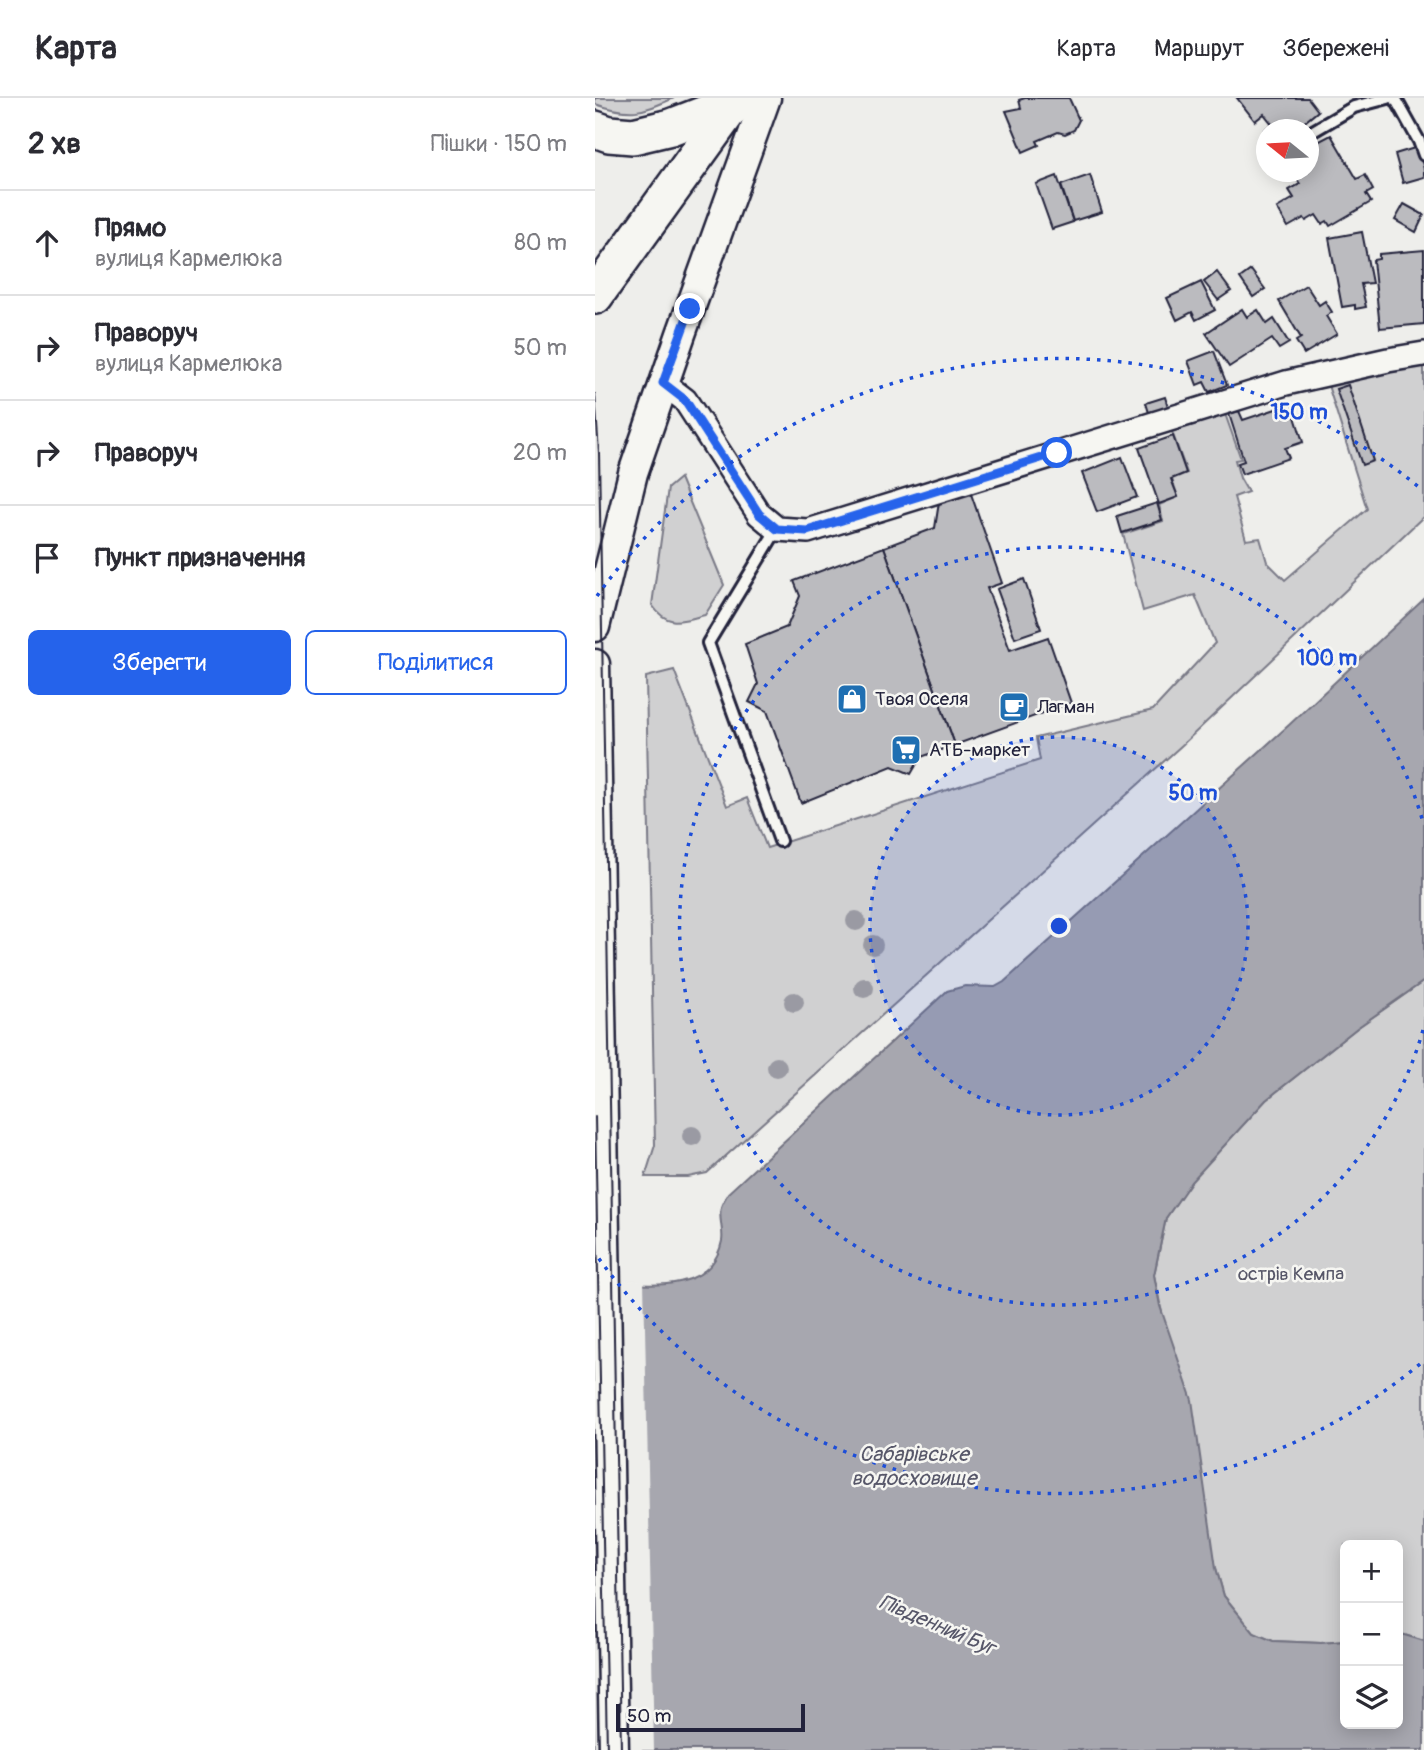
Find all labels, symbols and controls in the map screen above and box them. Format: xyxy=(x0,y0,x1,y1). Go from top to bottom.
text: Карта xyxy=(35,28,117,69)
text: Карта xyxy=(1057,34,1116,63)
text: Маршрут xyxy=(1154,34,1244,63)
text: Збережені xyxy=(1282,34,1389,63)
north arrow xyxy=(1256,119,1319,182)
text: 2 хв xyxy=(28,125,81,162)
text: Пішки · 150 m xyxy=(431,129,567,158)
text: Прямо xyxy=(95,212,166,244)
icon: ahead xyxy=(28,224,66,262)
text: 80 m xyxy=(514,228,567,257)
text: вулиця Кармелюка xyxy=(95,244,283,273)
route end xyxy=(674,293,705,324)
text: Праворуч xyxy=(95,317,198,349)
icon: right xyxy=(28,329,66,367)
text: 50 m xyxy=(513,333,567,362)
text: вулиця Кармелюка xyxy=(95,349,283,378)
text: 150 m xyxy=(1270,399,1328,426)
icon: right xyxy=(28,434,66,472)
text: Праворуч xyxy=(95,437,198,469)
route start xyxy=(1041,437,1072,468)
text: 20 m xyxy=(513,438,567,467)
icon: arrive xyxy=(28,539,66,577)
text: Пункт призначення xyxy=(95,542,306,574)
button: Зберегти xyxy=(28,630,291,695)
button: Поділитися xyxy=(305,630,567,695)
text: 100 m xyxy=(1297,645,1357,672)
shop icon: Твоя Оселя xyxy=(835,682,869,716)
place label: Твоя Оселя xyxy=(875,687,968,711)
cafe icon: Лагман xyxy=(997,690,1031,724)
place label: Лагман xyxy=(1036,695,1095,719)
supermarket icon: АТБ-маркет xyxy=(889,733,923,767)
place label: АТБ-маркет xyxy=(929,738,1031,762)
text: 50 m xyxy=(1169,780,1218,807)
centre of rings xyxy=(1047,914,1071,938)
park label: острів Кемпа xyxy=(1238,1262,1344,1286)
water label: Сабарівське водосховище xyxy=(852,1441,979,1492)
map controls xyxy=(1340,1540,1403,1729)
button: + xyxy=(1340,1540,1403,1603)
water label: Південний Буг xyxy=(875,1588,1002,1663)
button: − xyxy=(1340,1603,1403,1666)
button: layers xyxy=(1340,1666,1403,1729)
scale bar xyxy=(616,1701,805,1733)
text: 50 m xyxy=(627,1704,671,1728)

